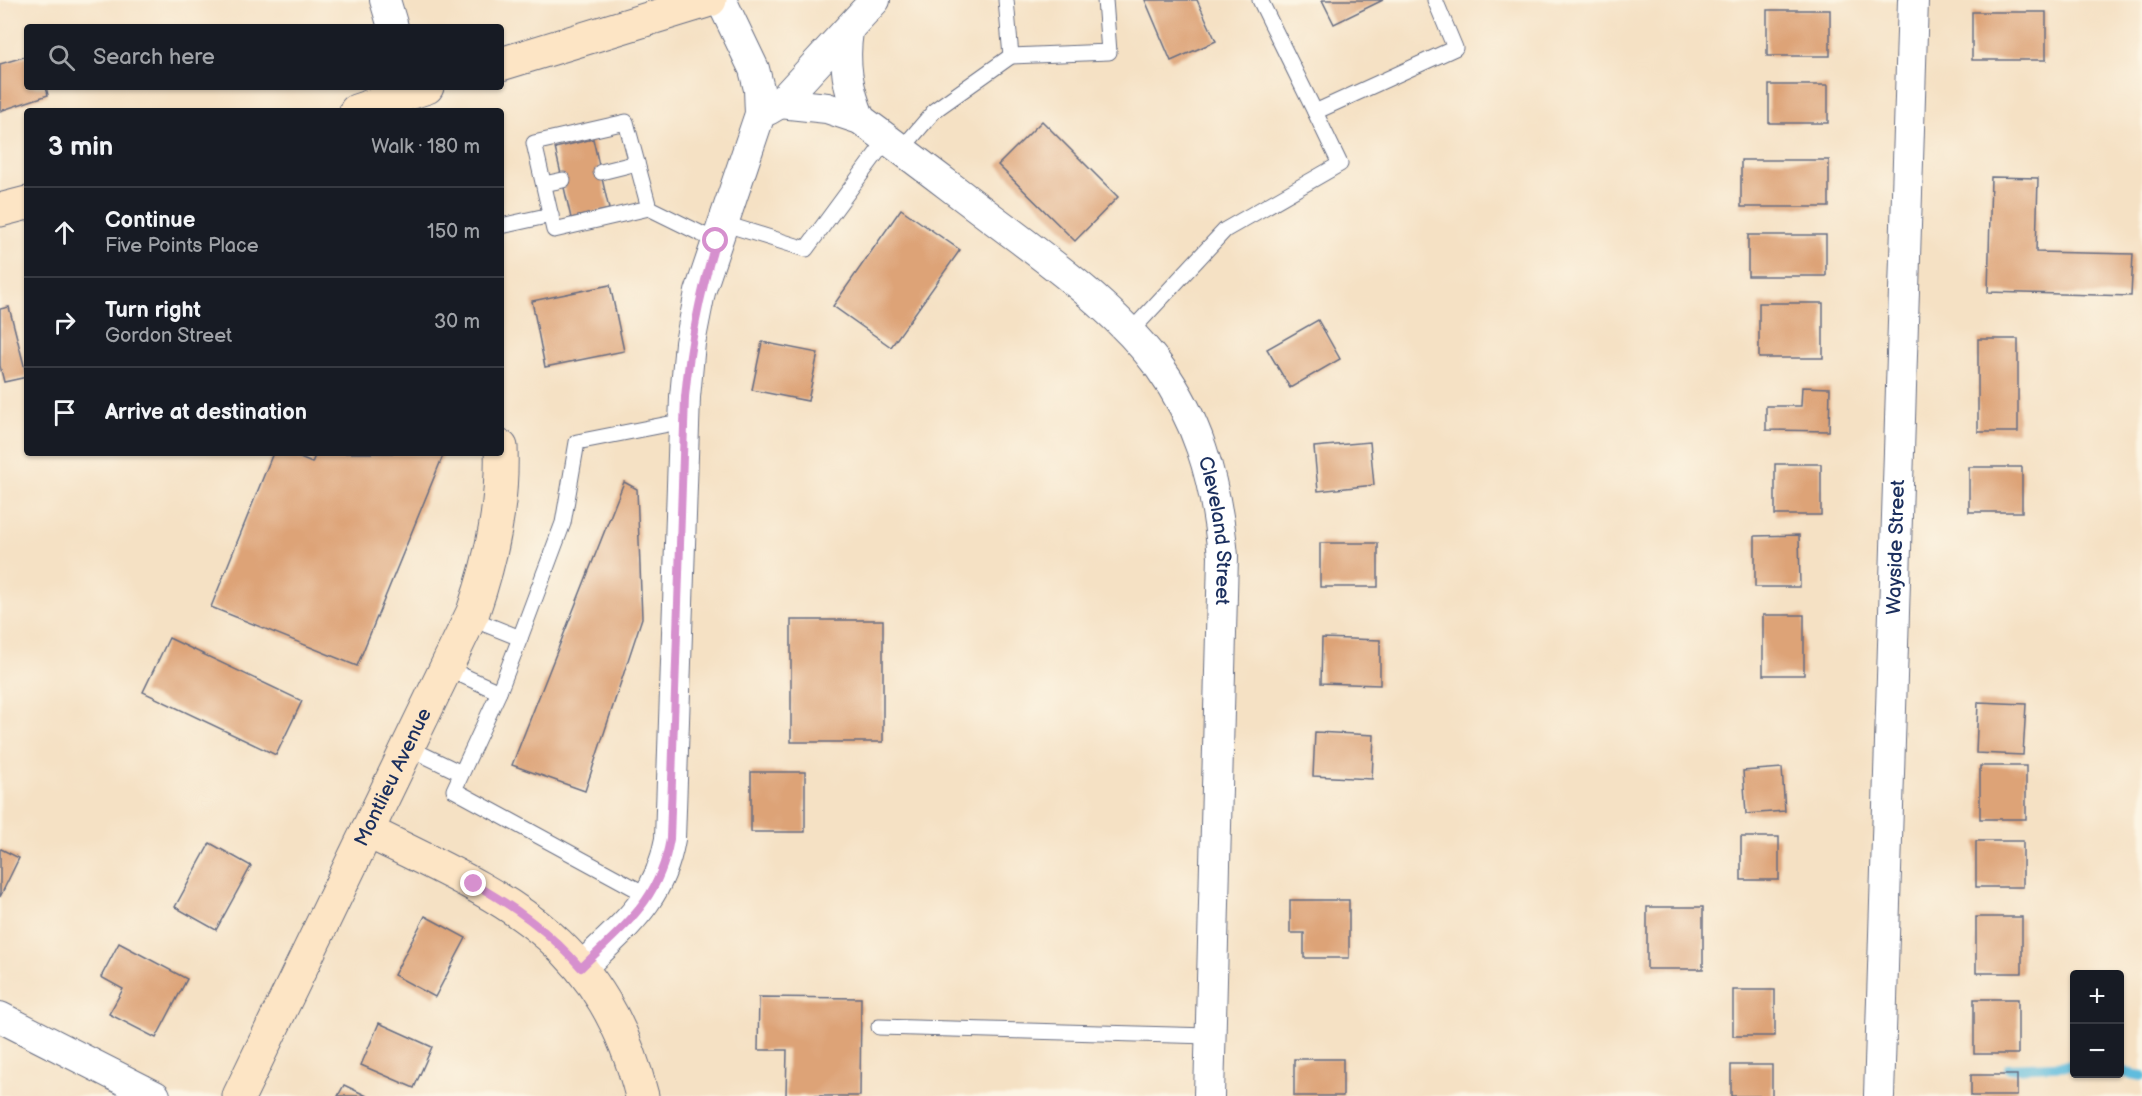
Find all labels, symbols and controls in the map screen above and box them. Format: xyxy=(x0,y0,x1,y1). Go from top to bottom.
search box xyxy=(24,24,504,90)
icon: search xyxy=(45,41,78,74)
text: Search here xyxy=(93,44,215,71)
text: 3 min xyxy=(48,132,113,163)
text: Walk · 180 m xyxy=(371,135,480,159)
text: Continue xyxy=(105,207,195,234)
icon: ahead xyxy=(48,216,81,249)
text: 150 m xyxy=(427,220,480,244)
route start xyxy=(702,227,728,253)
text: Five Points Place xyxy=(105,234,259,258)
text: Turn right xyxy=(105,297,201,324)
icon: right xyxy=(48,306,81,339)
text: 30 m xyxy=(434,310,480,334)
text: Gordon Street xyxy=(105,324,232,348)
icon: arrive xyxy=(48,396,81,429)
text: Arrive at destination xyxy=(105,399,307,426)
street label: Cleveland Street xyxy=(1193,454,1235,605)
street label: Wayside Street xyxy=(1882,479,1910,615)
street label: Montlieu Avenue xyxy=(349,704,437,850)
route end xyxy=(460,870,486,896)
map controls xyxy=(2070,970,2124,1078)
button: + xyxy=(2070,970,2124,1024)
button: − xyxy=(2070,1024,2124,1078)

